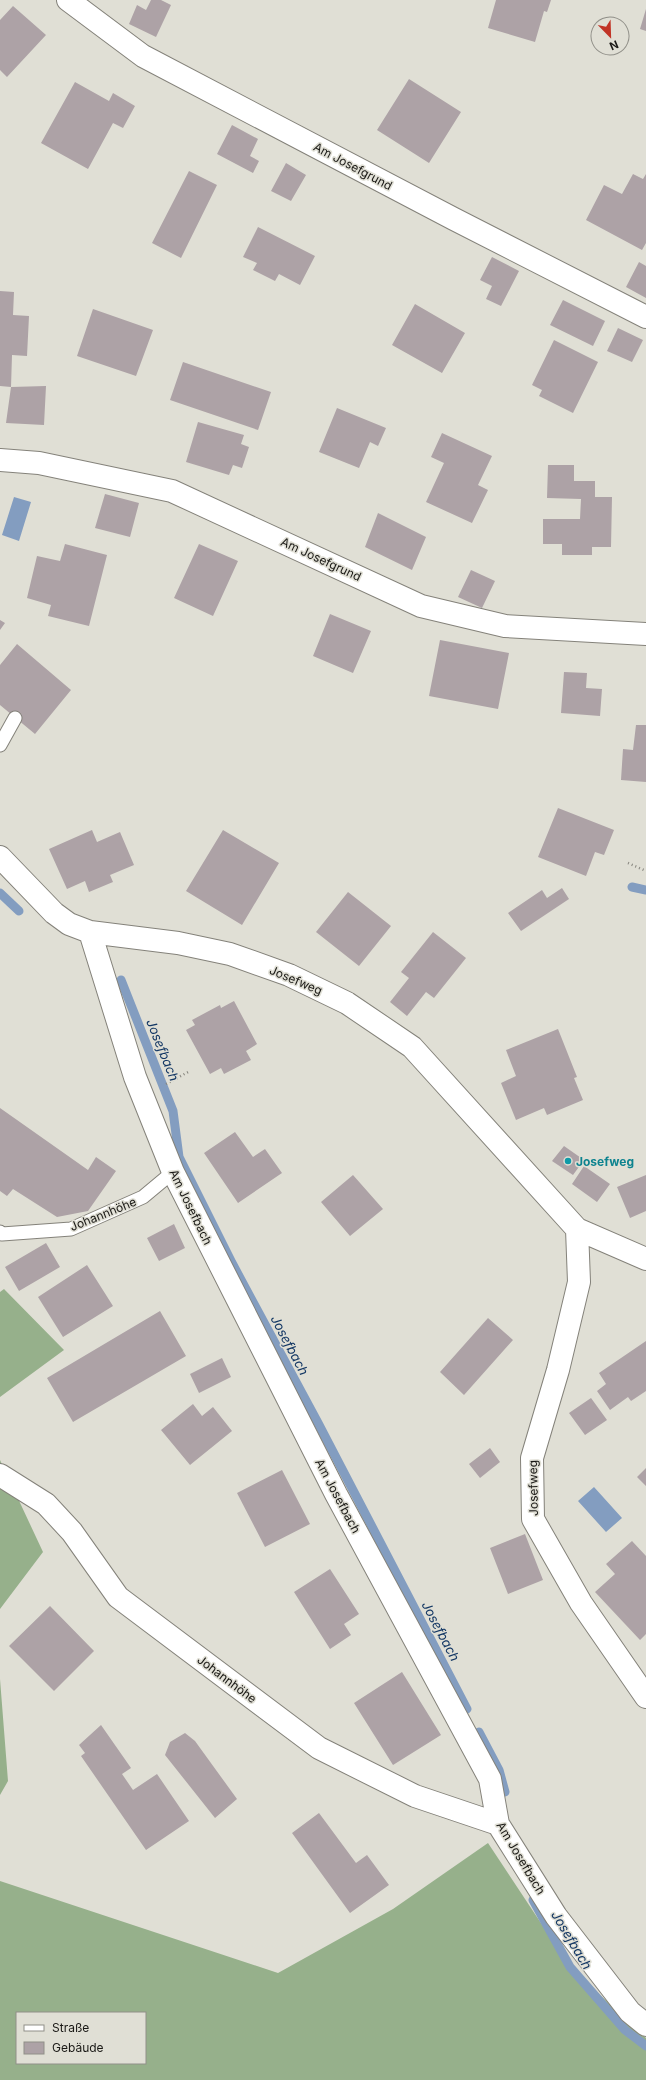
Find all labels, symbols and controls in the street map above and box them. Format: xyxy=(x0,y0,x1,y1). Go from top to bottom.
north arrow xyxy=(590,16,630,56)
text: N xyxy=(607,37,621,53)
street label: Am Josefgrund xyxy=(311,139,395,193)
street label: Am Josefgrund xyxy=(278,534,364,584)
street label: Josefweg xyxy=(267,962,325,998)
water label: Josefbach xyxy=(143,1017,183,1084)
place label: Josefweg xyxy=(576,1154,634,1169)
marker: Josefweg xyxy=(563,1156,573,1166)
street label: Am Josefbach xyxy=(166,1167,216,1247)
street label: Johannhöhe xyxy=(68,1194,138,1234)
water label: Josefbach xyxy=(268,1312,313,1378)
street label: Am Josefbach xyxy=(312,1456,364,1536)
street label: Josefweg xyxy=(525,1460,541,1516)
water label: Josefbach xyxy=(419,1598,464,1664)
street label: Johannhöhe xyxy=(194,1652,260,1706)
street label: Am Josefbach xyxy=(493,1819,549,1897)
water label: Josefbach xyxy=(548,1908,596,1972)
legend xyxy=(16,2012,146,2064)
text: Straße xyxy=(52,2020,89,2035)
text: Gebäude xyxy=(52,2040,104,2055)

